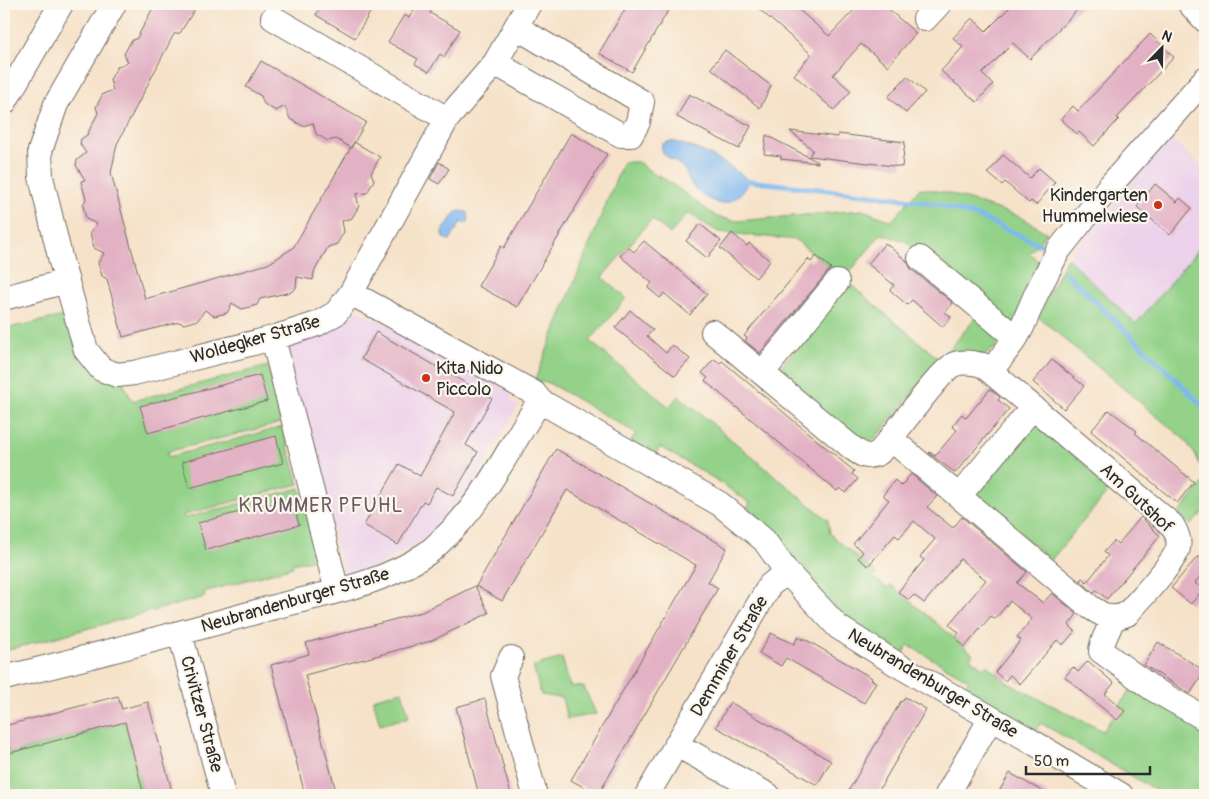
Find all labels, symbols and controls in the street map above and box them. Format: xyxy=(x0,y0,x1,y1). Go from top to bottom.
north arrow xyxy=(1136,22,1186,72)
text: N xyxy=(1159,27,1175,46)
place label: Kindergarten Hummelwiese xyxy=(1042,184,1148,228)
marker: Kindergarten Hummelwiese xyxy=(1152,199,1164,211)
street label: Woldegker Straße xyxy=(187,310,323,369)
place label: Kita Nido Piccolo xyxy=(436,357,503,401)
marker: Kita Nido Piccolo xyxy=(420,372,432,384)
street label: Am Gutshof xyxy=(1095,458,1179,539)
district label: KRUMMER PFUHL xyxy=(238,493,404,518)
street label: Neubrandenburger Straße xyxy=(198,563,392,638)
street label: Demminer Straße xyxy=(686,592,773,721)
street label: Neubrandenburger Straße xyxy=(843,623,1022,744)
street label: Crivitzer Straße xyxy=(175,653,228,775)
scale bar xyxy=(1026,744,1150,776)
text: 50 m xyxy=(1034,752,1069,771)

